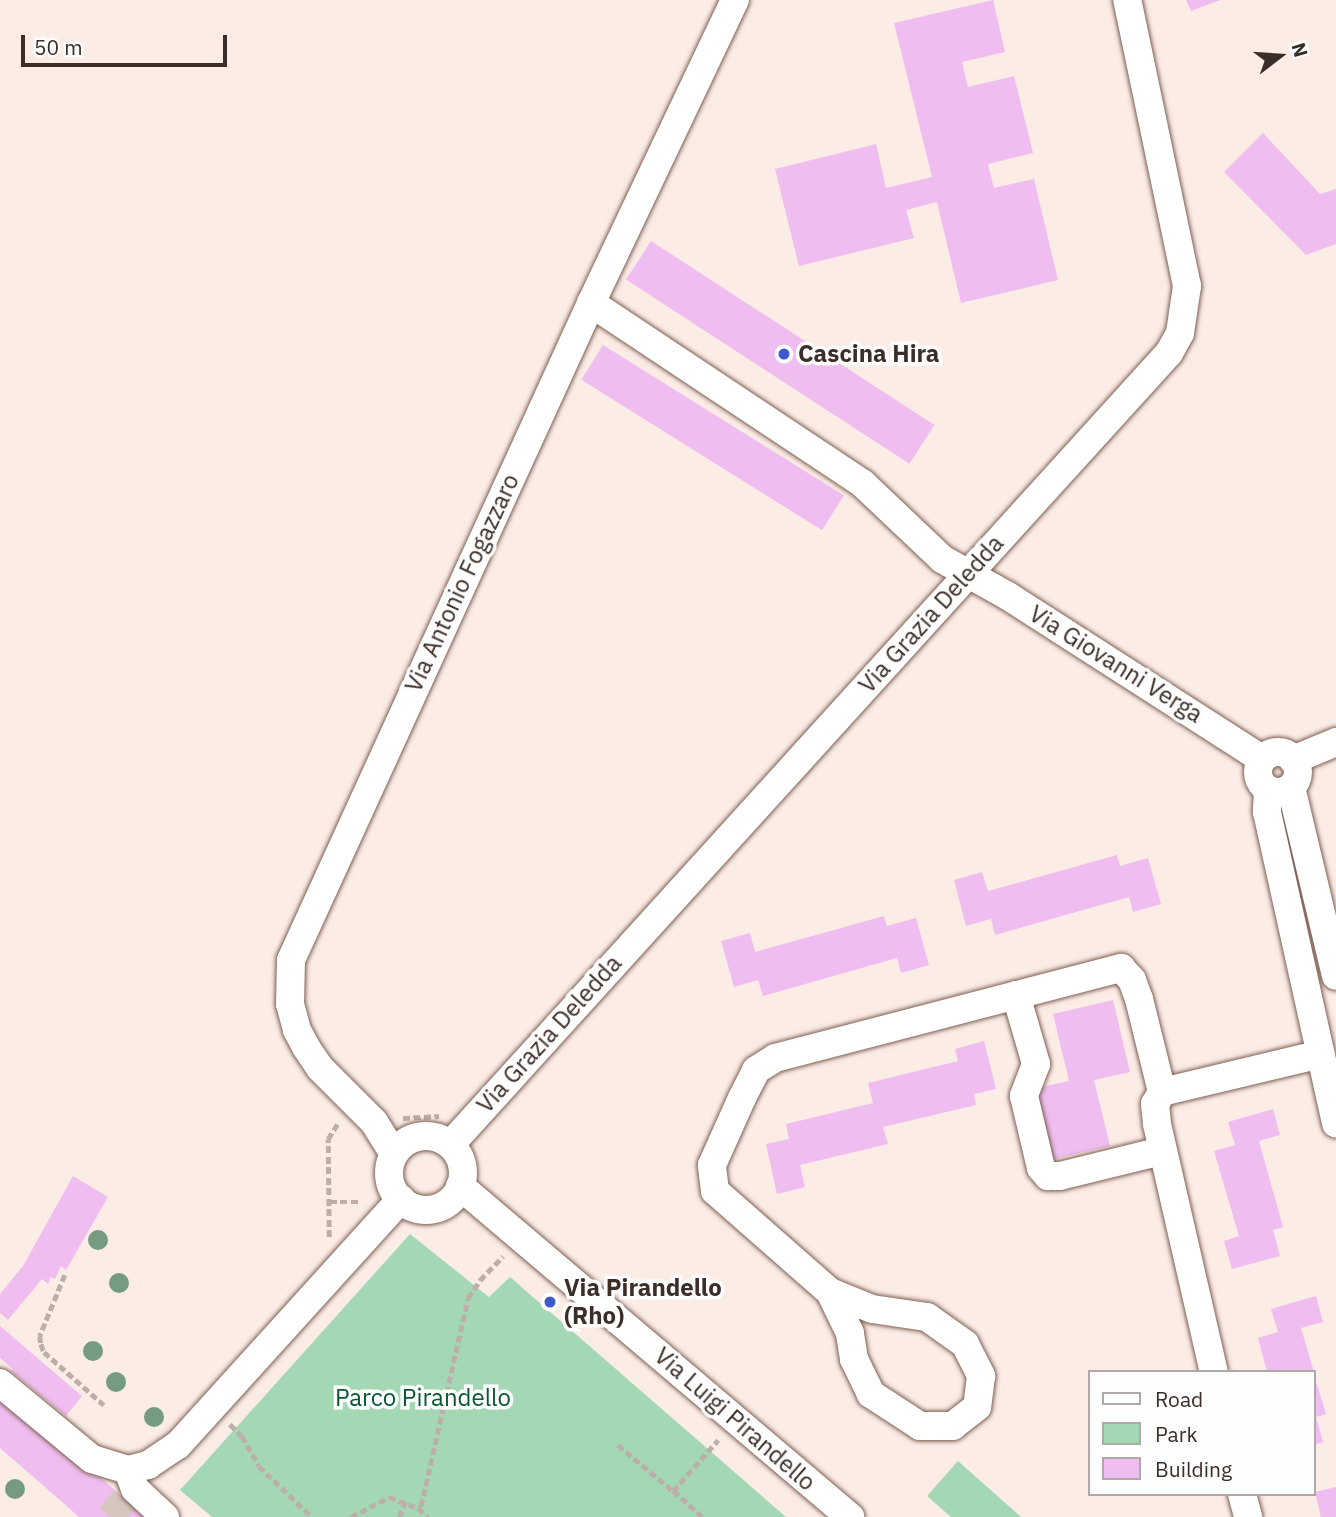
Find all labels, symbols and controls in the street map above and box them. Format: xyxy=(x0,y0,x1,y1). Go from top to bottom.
scale bar xyxy=(24,21,231,65)
north arrow xyxy=(1245,21,1315,91)
text: 50 m xyxy=(34,33,83,61)
text: N xyxy=(1287,40,1314,60)
place label: Cascina Hira xyxy=(798,340,940,368)
marker: Cascina Hira xyxy=(776,346,792,362)
street label: Via Antonio Fogazzaro xyxy=(399,469,525,697)
street label: Via Grazia Deledda xyxy=(853,529,1009,699)
street label: Via Giovanni Verga xyxy=(1024,599,1208,729)
street label: Via Grazia Deledda xyxy=(471,949,627,1119)
place label: Via Pirandello (Rho) xyxy=(564,1274,722,1330)
marker: Via Pirandello (Rho) xyxy=(542,1294,558,1310)
street label: Via Luigi Pirandello xyxy=(649,1341,821,1497)
legend xyxy=(1088,1370,1315,1496)
park label: Parco Pirandello xyxy=(335,1384,511,1412)
text: Road xyxy=(1155,1385,1203,1413)
text: Park xyxy=(1155,1420,1198,1448)
text: Building xyxy=(1155,1455,1232,1483)

